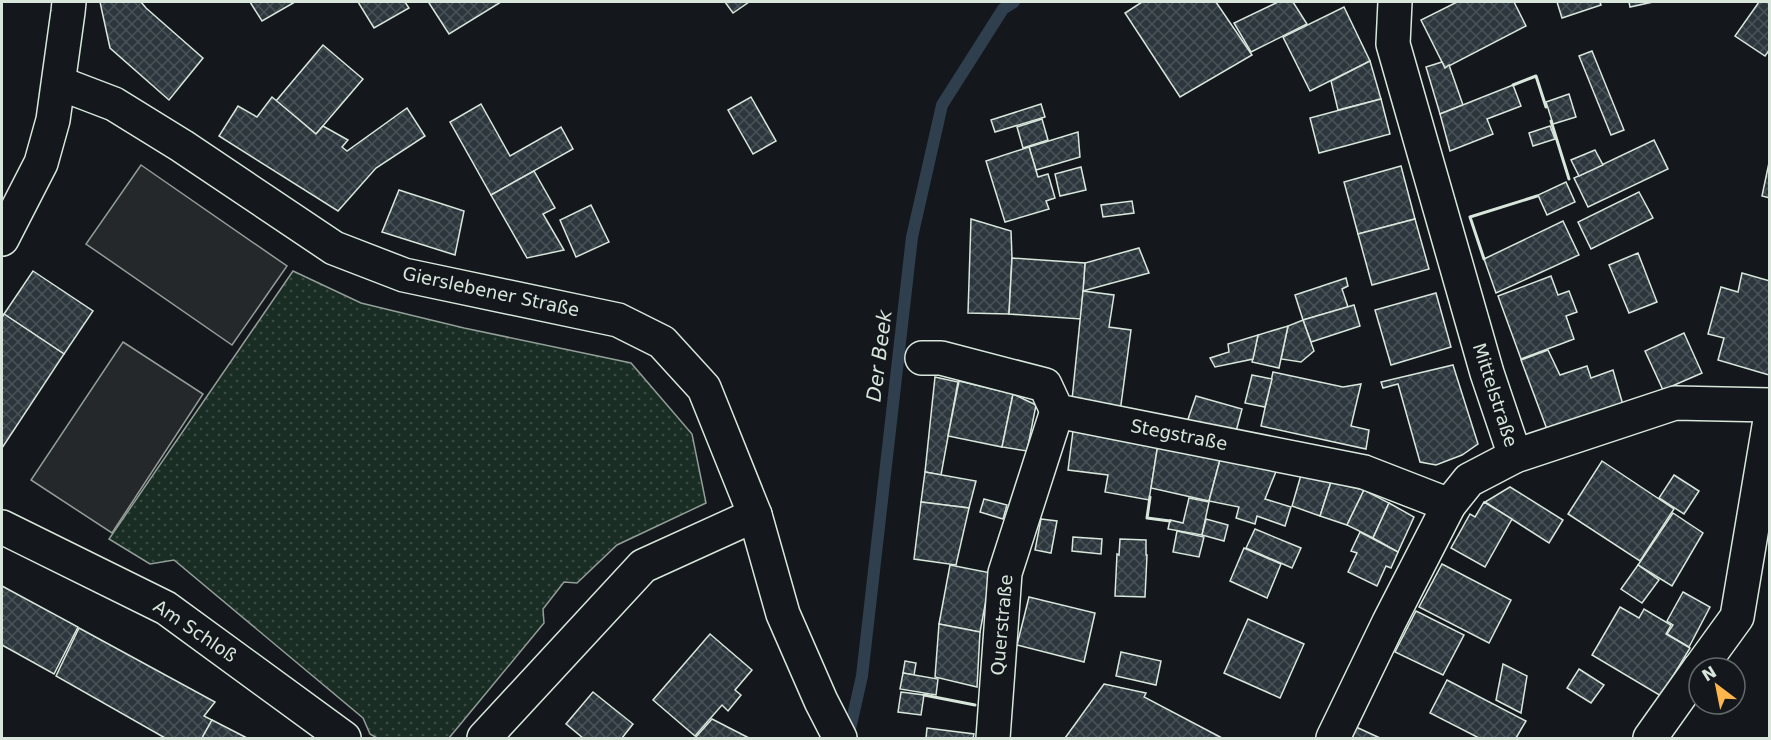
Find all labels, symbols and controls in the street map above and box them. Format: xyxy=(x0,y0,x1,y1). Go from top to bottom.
street label: Gierslebener Straße xyxy=(401,262,581,321)
water label: Der Beek xyxy=(861,307,897,403)
street label: Mittelstraße xyxy=(1469,340,1522,449)
street label: Stegstraße xyxy=(1129,415,1229,454)
street label: Querstraße xyxy=(987,574,1016,676)
street label: Am Schloß xyxy=(150,595,241,666)
north arrow xyxy=(1687,656,1747,716)
text: N xyxy=(1699,662,1720,685)

